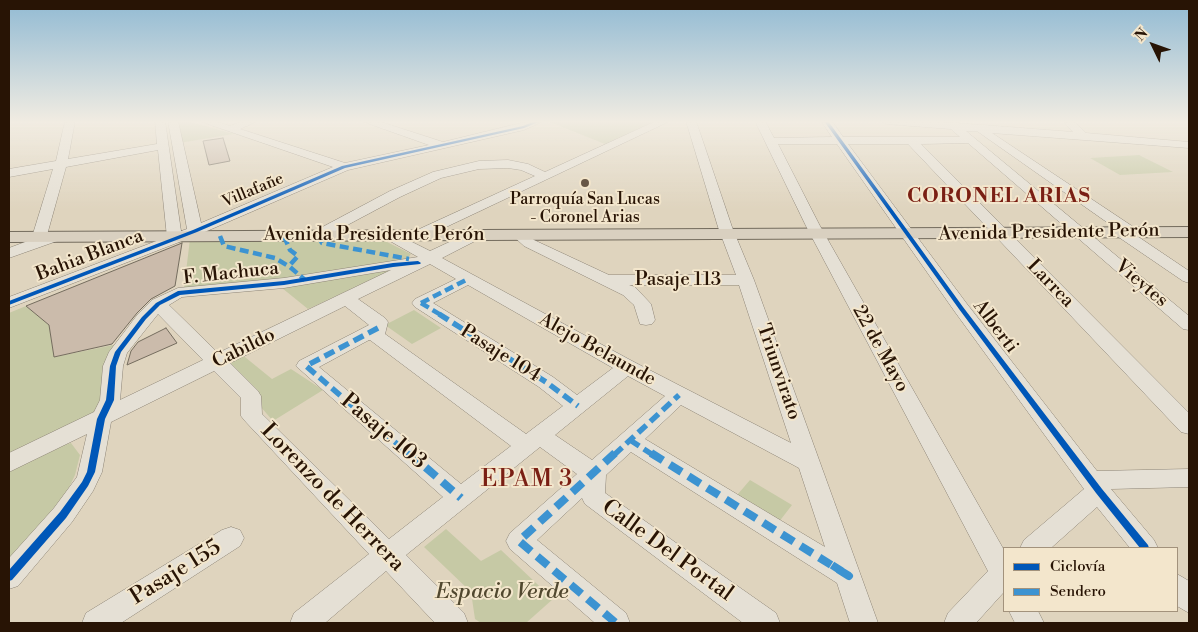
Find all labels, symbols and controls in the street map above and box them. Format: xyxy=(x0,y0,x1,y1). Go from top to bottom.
north arrow xyxy=(1128,20,1178,70)
text: N xyxy=(1131,25,1152,45)
street label: Villafañe xyxy=(219,169,287,213)
marker: Parroquía San Lucas - Coronel Arias xyxy=(579,177,591,189)
district label: CORONEL ARIAS xyxy=(905,185,1093,209)
place label: Parroquía San Lucas - Coronel Arias xyxy=(510,190,660,228)
street label: Avenida Presidente Perón xyxy=(938,220,1160,246)
street label: Avenida Presidente Perón xyxy=(263,224,485,246)
street label: Bahia Blanca xyxy=(33,225,147,287)
street label: Larrea xyxy=(1022,255,1078,313)
street label: Vieytes xyxy=(1110,255,1172,313)
street label: F. Machuca xyxy=(182,258,280,290)
street label: Pasaje 113 xyxy=(635,269,721,291)
street label: Alberti xyxy=(968,296,1022,358)
street label: 22 de Mayo xyxy=(847,302,913,396)
street label: Alejo Belaunde xyxy=(535,309,659,391)
street label: Pasaje 104 xyxy=(456,320,544,388)
street label: Triunvirato xyxy=(751,321,805,423)
street label: Cabildo xyxy=(209,324,279,374)
street label: Pasaje 103 xyxy=(335,388,431,476)
street label: Lorenzo de Herrera xyxy=(255,418,409,578)
district label: EPAM 3 xyxy=(480,466,574,494)
street label: Calle Del Portal xyxy=(596,494,738,608)
street label: Pasaje 155 xyxy=(126,535,226,611)
legend xyxy=(1003,547,1178,612)
text: Ciclovía xyxy=(1050,557,1105,576)
park label: Espacio Verde xyxy=(435,580,569,606)
text: Sendero xyxy=(1050,582,1106,601)

